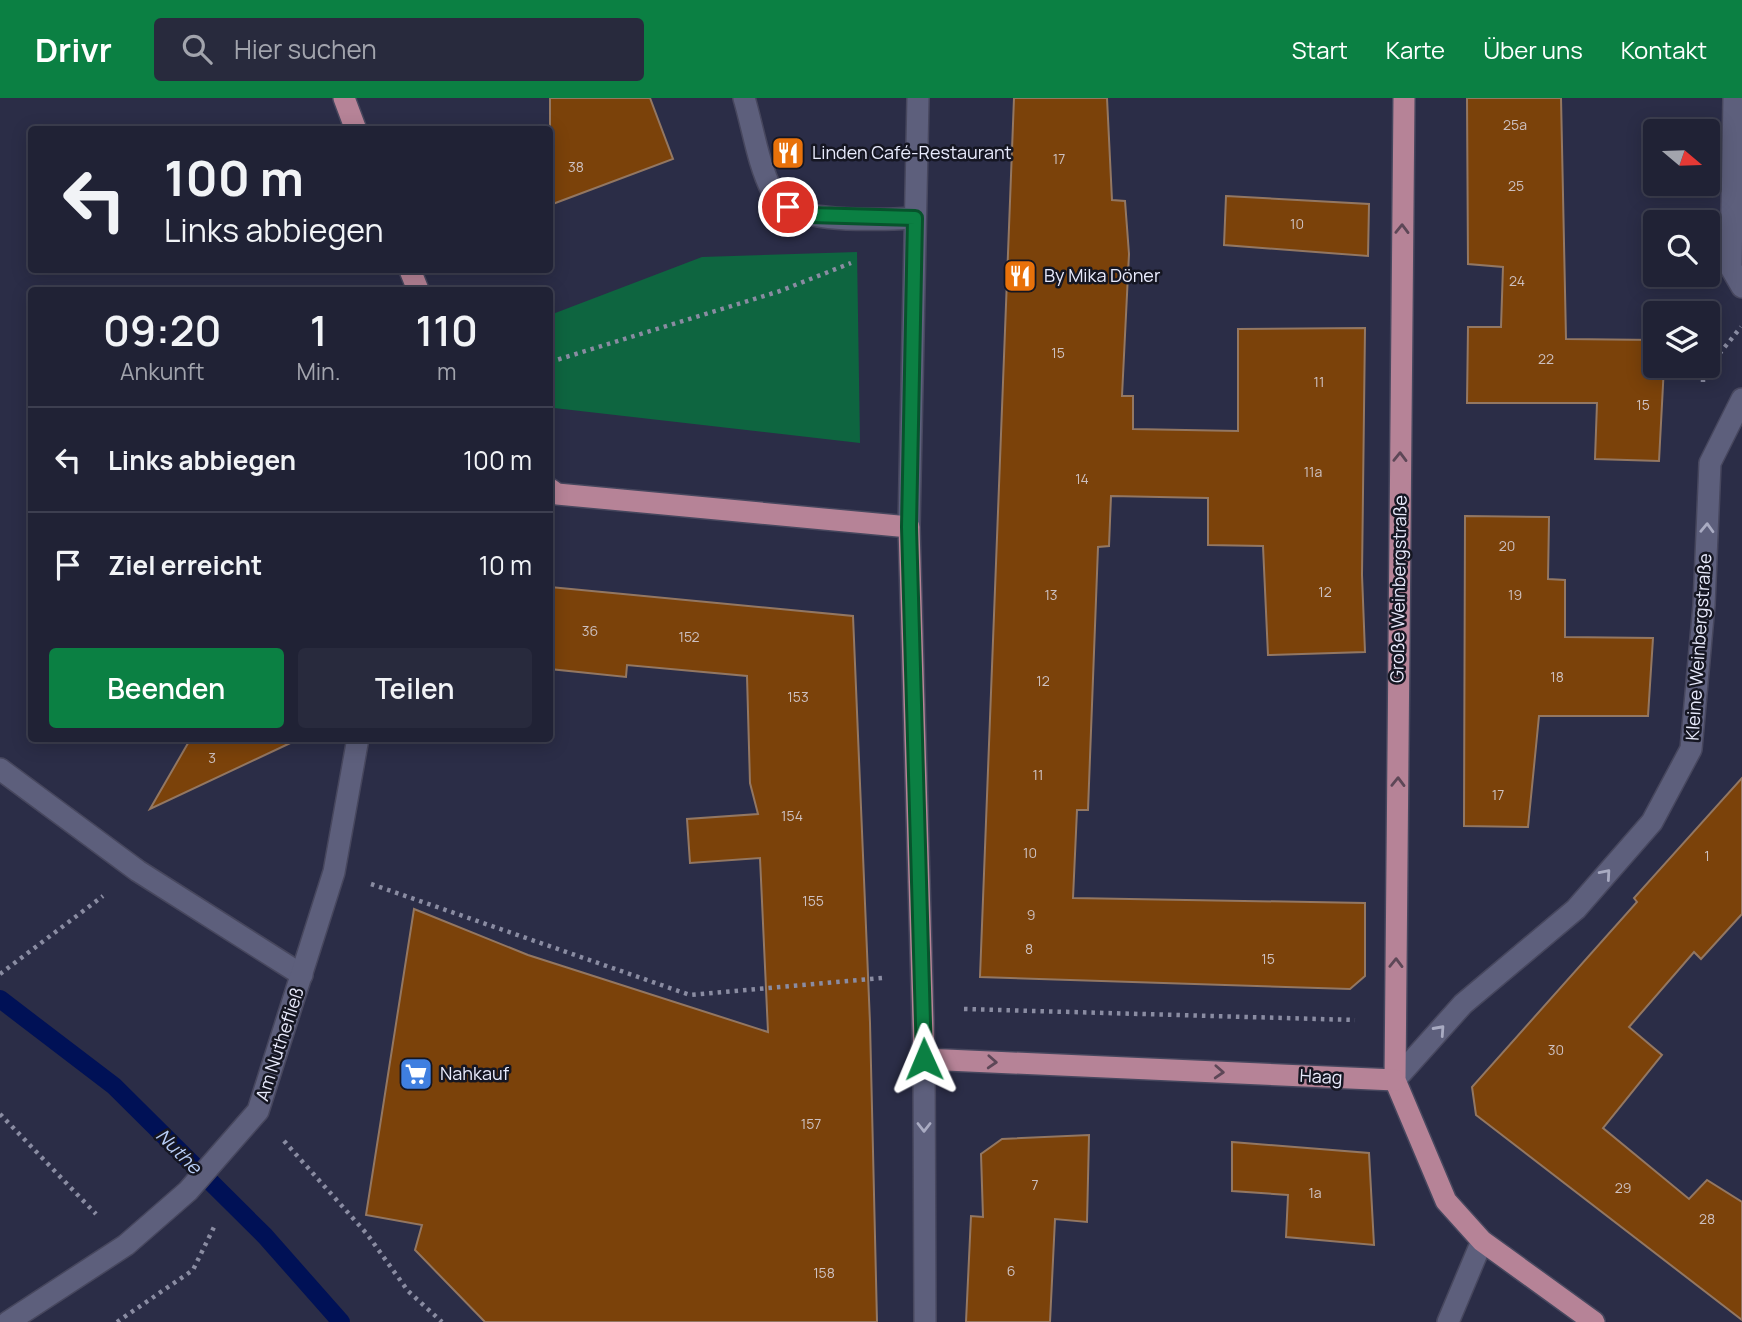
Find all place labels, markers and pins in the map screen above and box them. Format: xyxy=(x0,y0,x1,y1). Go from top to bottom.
restaurant icon: Linden Café-Restaurant xyxy=(769,134,807,172)
place label: Linden Café-Restaurant xyxy=(812,140,1012,164)
pin xyxy=(758,177,818,237)
restaurant icon: By Mika Döner xyxy=(1001,257,1039,295)
place label: By Mika Döner xyxy=(1044,263,1161,287)
supermarket icon: Nahkauf xyxy=(397,1055,435,1093)
place label: Nahkauf xyxy=(440,1061,510,1085)

